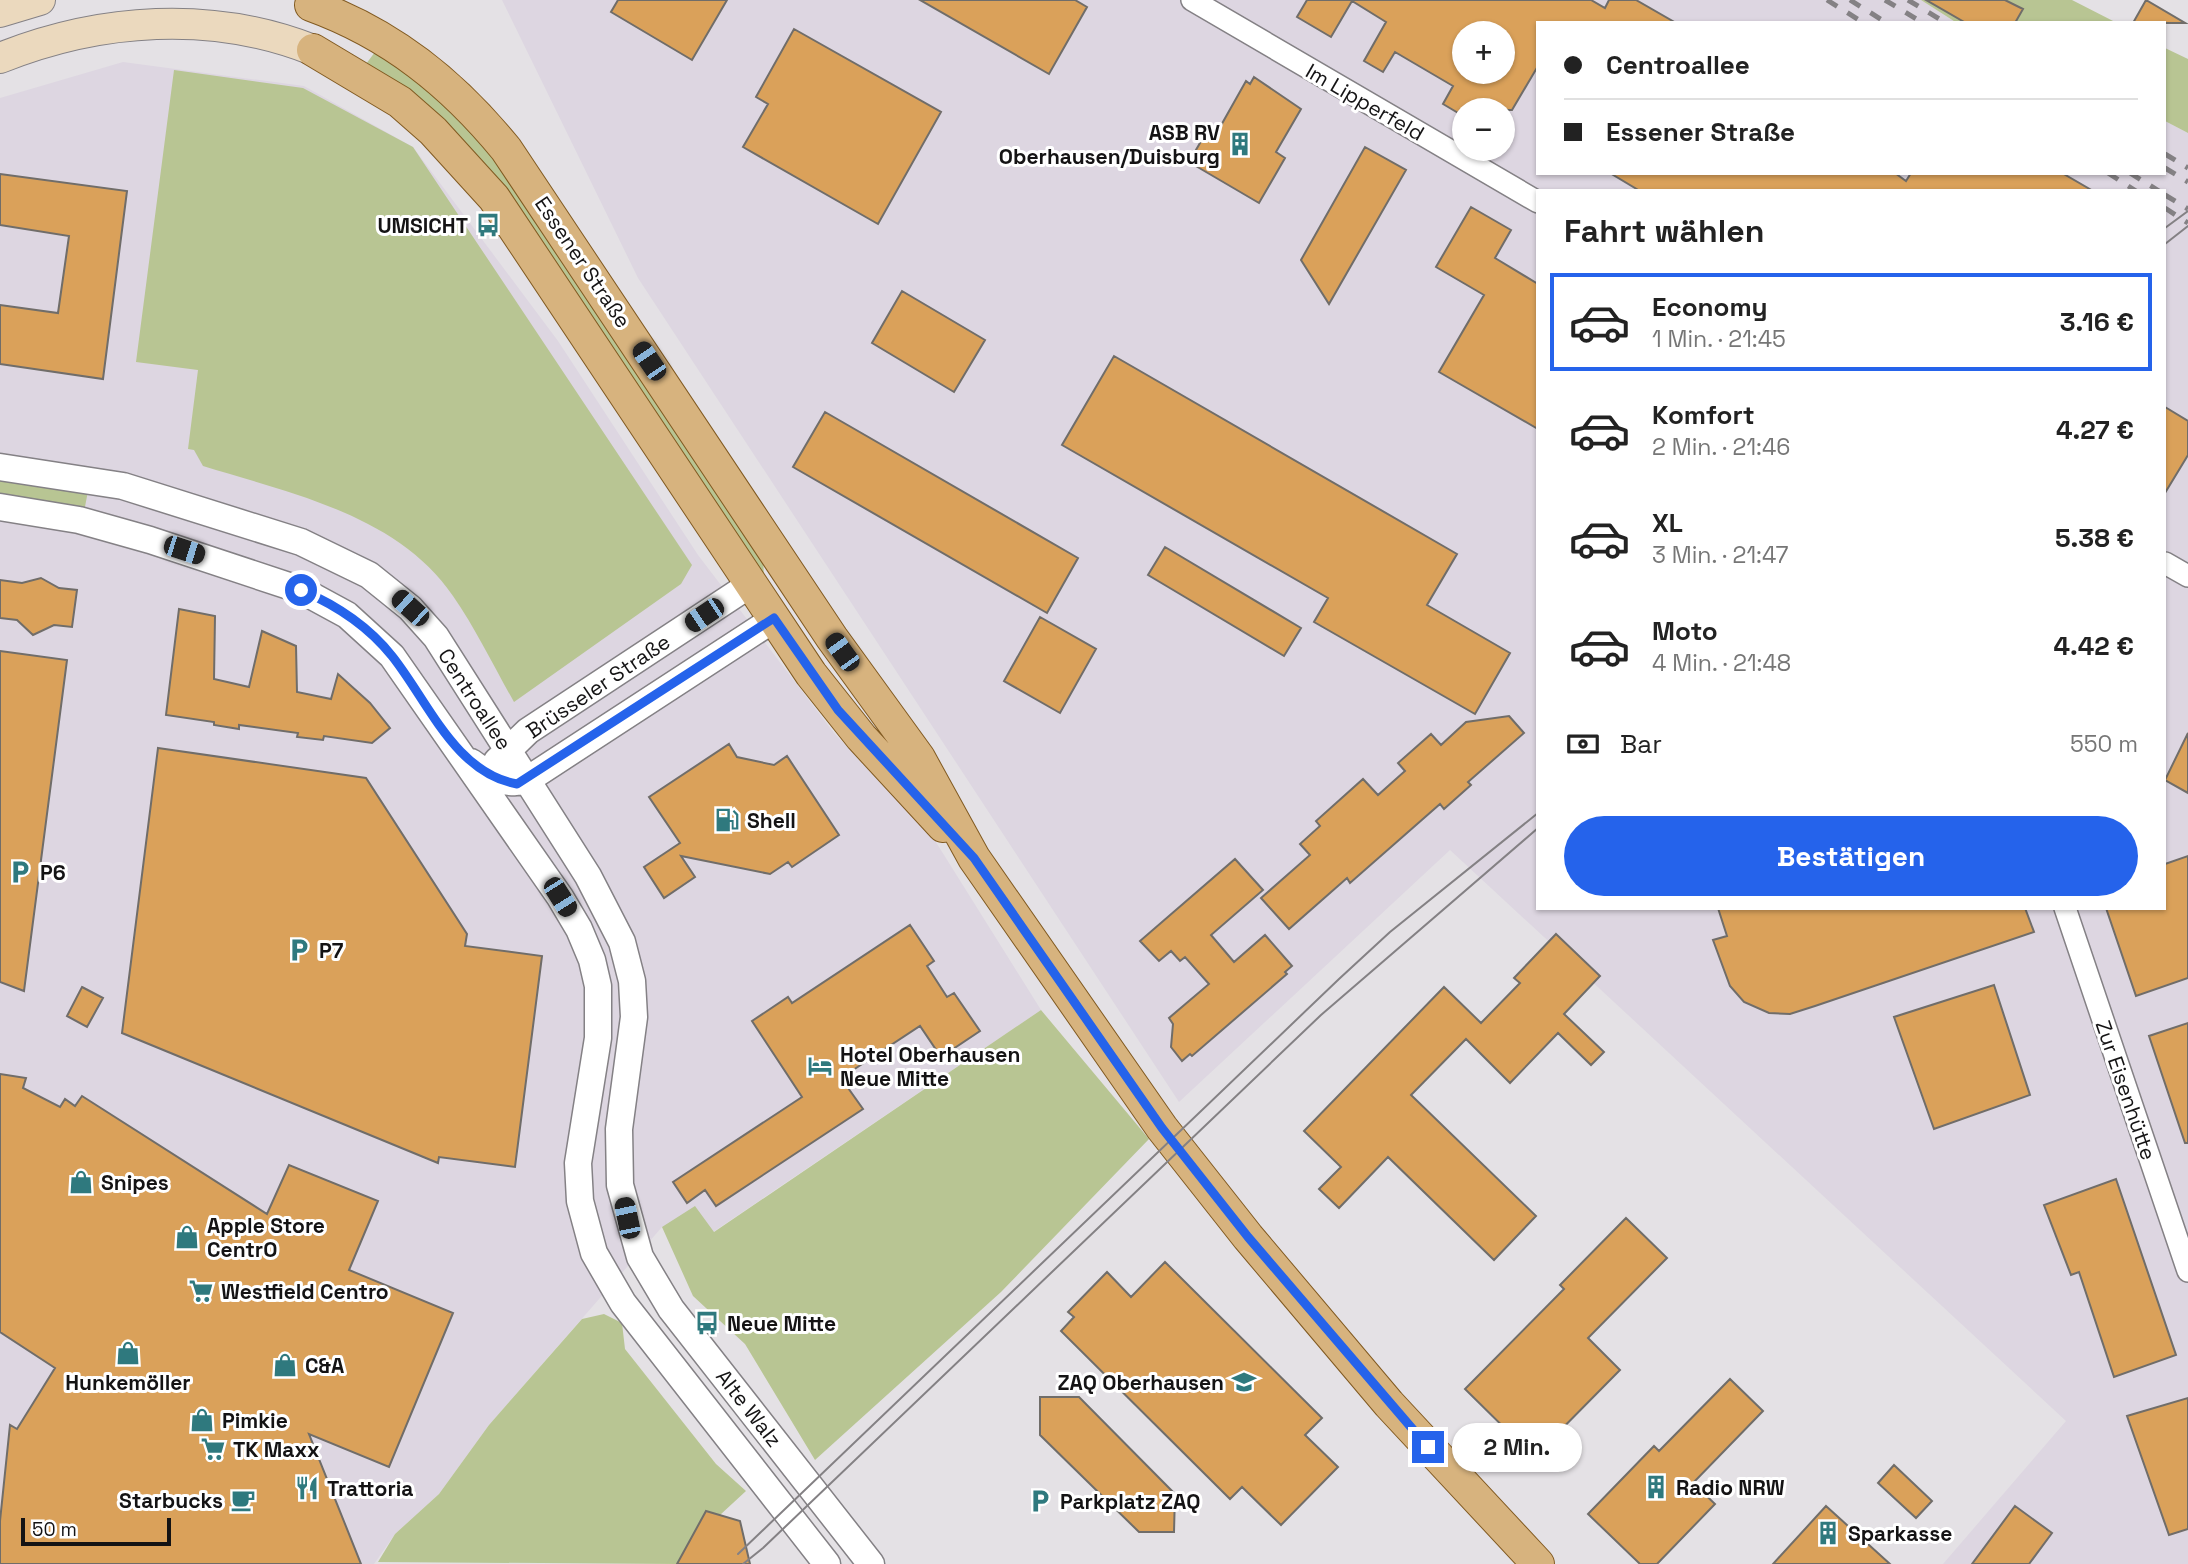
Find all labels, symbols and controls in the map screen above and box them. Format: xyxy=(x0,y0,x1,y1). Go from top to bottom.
map controls xyxy=(1452,21,1515,161)
button: + xyxy=(1452,21,1515,84)
text: Centroallee xyxy=(1606,48,1750,82)
street label: Im Lipperfeld xyxy=(1301,57,1429,147)
button: − xyxy=(1452,98,1515,161)
text: Essener Straße xyxy=(1606,115,1795,149)
place label: ASB RV Oberhausen/Duisburg xyxy=(999,119,1220,170)
building icon: ASB RV Oberhausen/Duisburg xyxy=(1226,130,1254,158)
street label: Essener Straße xyxy=(529,191,637,333)
bus stop icon: UMSICHT xyxy=(474,211,502,239)
text: Fahrt wählen xyxy=(1564,211,1764,251)
place label: UMSICHT xyxy=(377,212,468,239)
text: Economy xyxy=(1652,290,1768,324)
icon: car xyxy=(1568,291,1631,354)
text: 3.16 € xyxy=(2060,305,2134,339)
text: 1 Min. · 21:45 xyxy=(1652,324,1786,354)
car xyxy=(629,338,670,384)
text: Komfort xyxy=(1652,398,1755,432)
icon: car xyxy=(1568,399,1631,462)
text: 4.27 € xyxy=(2056,413,2134,447)
text: 2 Min. · 21:46 xyxy=(1652,432,1790,462)
text: XL xyxy=(1652,506,1683,540)
icon: car xyxy=(1568,507,1631,570)
text: 5.38 € xyxy=(2055,521,2134,555)
car xyxy=(161,534,208,566)
text: 3 Min. · 21:47 xyxy=(1652,540,1789,570)
route start xyxy=(285,574,317,606)
car xyxy=(388,586,433,630)
car xyxy=(681,595,728,635)
text: Moto xyxy=(1652,614,1718,648)
icon: car xyxy=(1568,615,1631,678)
street label: Brüsseler Straße xyxy=(521,628,675,744)
car xyxy=(822,629,863,675)
text: 4.42 € xyxy=(2054,629,2134,663)
street label: Centroallee xyxy=(432,643,518,755)
text: 4 Min. · 21:48 xyxy=(1652,648,1791,678)
icon: cash xyxy=(1564,725,1602,763)
text: Bar xyxy=(1620,727,1662,761)
text: 550 m xyxy=(2070,729,2138,759)
fuel station icon: Shell xyxy=(713,806,741,834)
place label: Shell xyxy=(747,807,796,834)
button: Bestätigen xyxy=(1564,816,2138,896)
parking icon: P6 xyxy=(6,858,34,886)
place label: P6 xyxy=(40,859,66,886)
car xyxy=(540,874,581,920)
parking icon: P7 xyxy=(285,936,313,964)
place label: P7 xyxy=(319,937,344,964)
street label: Zur Eisenhütte xyxy=(2089,1017,2163,1163)
place label: Hotel Oberhausen Neue Mitte xyxy=(840,1041,1020,1092)
hotel icon: Hotel Oberhausen Neue Mitte xyxy=(806,1052,834,1080)
shop icon: Snipes xyxy=(67,1168,95,1196)
place label: Snipes xyxy=(101,1169,169,1196)
car xyxy=(613,1195,642,1241)
place label: Apple Store CentrO xyxy=(207,1212,325,1263)
shop icon: Apple Store CentrO xyxy=(173,1223,201,1251)
supermarket icon: Westfield Centro xyxy=(187,1277,215,1305)
place label: Westfield Centro xyxy=(221,1278,389,1305)
bus stop icon: Neue Mitte xyxy=(693,1309,721,1337)
place label: Neue Mitte xyxy=(727,1310,836,1337)
shop icon: Hunkemöller xyxy=(114,1339,142,1367)
shop icon: C&A xyxy=(271,1351,299,1379)
place label: C&A xyxy=(305,1352,344,1379)
street label: Alte Walz xyxy=(710,1364,788,1452)
school or university icon: ZAQ Oberhausen xyxy=(1230,1368,1258,1396)
place label: Hunkemöller xyxy=(65,1369,191,1396)
place label: ZAQ Oberhausen xyxy=(1057,1369,1224,1396)
shop icon: Pimkie xyxy=(188,1406,216,1434)
place label: Pimkie xyxy=(222,1407,288,1434)
callout: 2 Min. xyxy=(1452,1422,1582,1472)
route end xyxy=(1412,1431,1444,1463)
text: 2 Min. xyxy=(1484,1432,1550,1462)
supermarket icon: TK Maxx xyxy=(199,1435,227,1463)
place label: TK Maxx xyxy=(233,1436,319,1463)
building icon: Radio NRW xyxy=(1642,1473,1670,1501)
restaurant icon: Trattoria xyxy=(293,1474,321,1502)
place label: Radio NRW xyxy=(1676,1474,1785,1501)
place label: Trattoria xyxy=(327,1475,413,1502)
cafe icon: Starbucks xyxy=(229,1486,257,1514)
place label: Starbucks xyxy=(119,1487,223,1514)
parking icon: Parkplatz ZAQ xyxy=(1026,1487,1054,1515)
place label: Parkplatz ZAQ xyxy=(1060,1488,1200,1515)
scale bar xyxy=(21,1515,172,1547)
text: 50 m xyxy=(32,1517,77,1542)
building icon: Sparkasse xyxy=(1814,1519,1842,1547)
place label: Sparkasse xyxy=(1848,1520,1952,1547)

